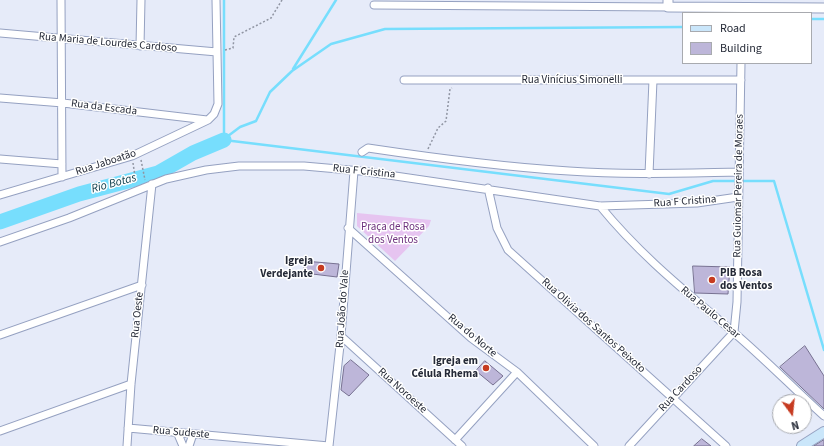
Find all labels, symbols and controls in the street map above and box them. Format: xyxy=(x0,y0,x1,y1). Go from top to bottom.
legend xyxy=(682,12,812,64)
text: Road xyxy=(720,20,746,37)
street label: Rua Maria de Lourdes Cardoso xyxy=(38,30,178,56)
text: Building xyxy=(720,40,762,57)
street label: Rua Vinícius Simonelli xyxy=(521,74,623,88)
street label: Rua da Escada xyxy=(70,97,138,119)
street label: Rua Guiomar Pereira de Moraes xyxy=(731,114,747,258)
street label: Rua Jaboatão xyxy=(74,147,138,179)
street label: Rua F Cristina xyxy=(332,162,396,182)
water label: Rio Botas xyxy=(90,171,138,197)
street label: Rua F Cristina xyxy=(653,193,717,211)
park label: Praça de Rosa dos Ventos xyxy=(361,221,425,247)
place label: Igreja Verdejante xyxy=(260,255,313,281)
marker: Igreja Verdejante xyxy=(316,263,326,273)
place label: PIB Rosa dos Ventos xyxy=(720,267,772,293)
street label: Rua João do Vale xyxy=(334,270,352,348)
marker: PIB Rosa dos Ventos xyxy=(707,275,717,285)
street label: Rua Olivia dos Santos Peixoto xyxy=(538,276,648,376)
street label: Rua Paulo Cesar xyxy=(677,284,743,342)
street label: Rua Oeste xyxy=(129,291,147,339)
street label: Rua do Norte xyxy=(445,312,499,360)
place label: Igreja em Célula Rhema xyxy=(411,355,478,381)
marker: Igreja em Célula Rhema xyxy=(481,363,491,373)
street label: Rua Cardoso xyxy=(656,363,706,415)
street label: Rua Noroeste xyxy=(375,365,429,417)
north arrow xyxy=(772,394,812,434)
text: N xyxy=(790,417,800,433)
street label: Rua Sudeste xyxy=(152,424,210,442)

